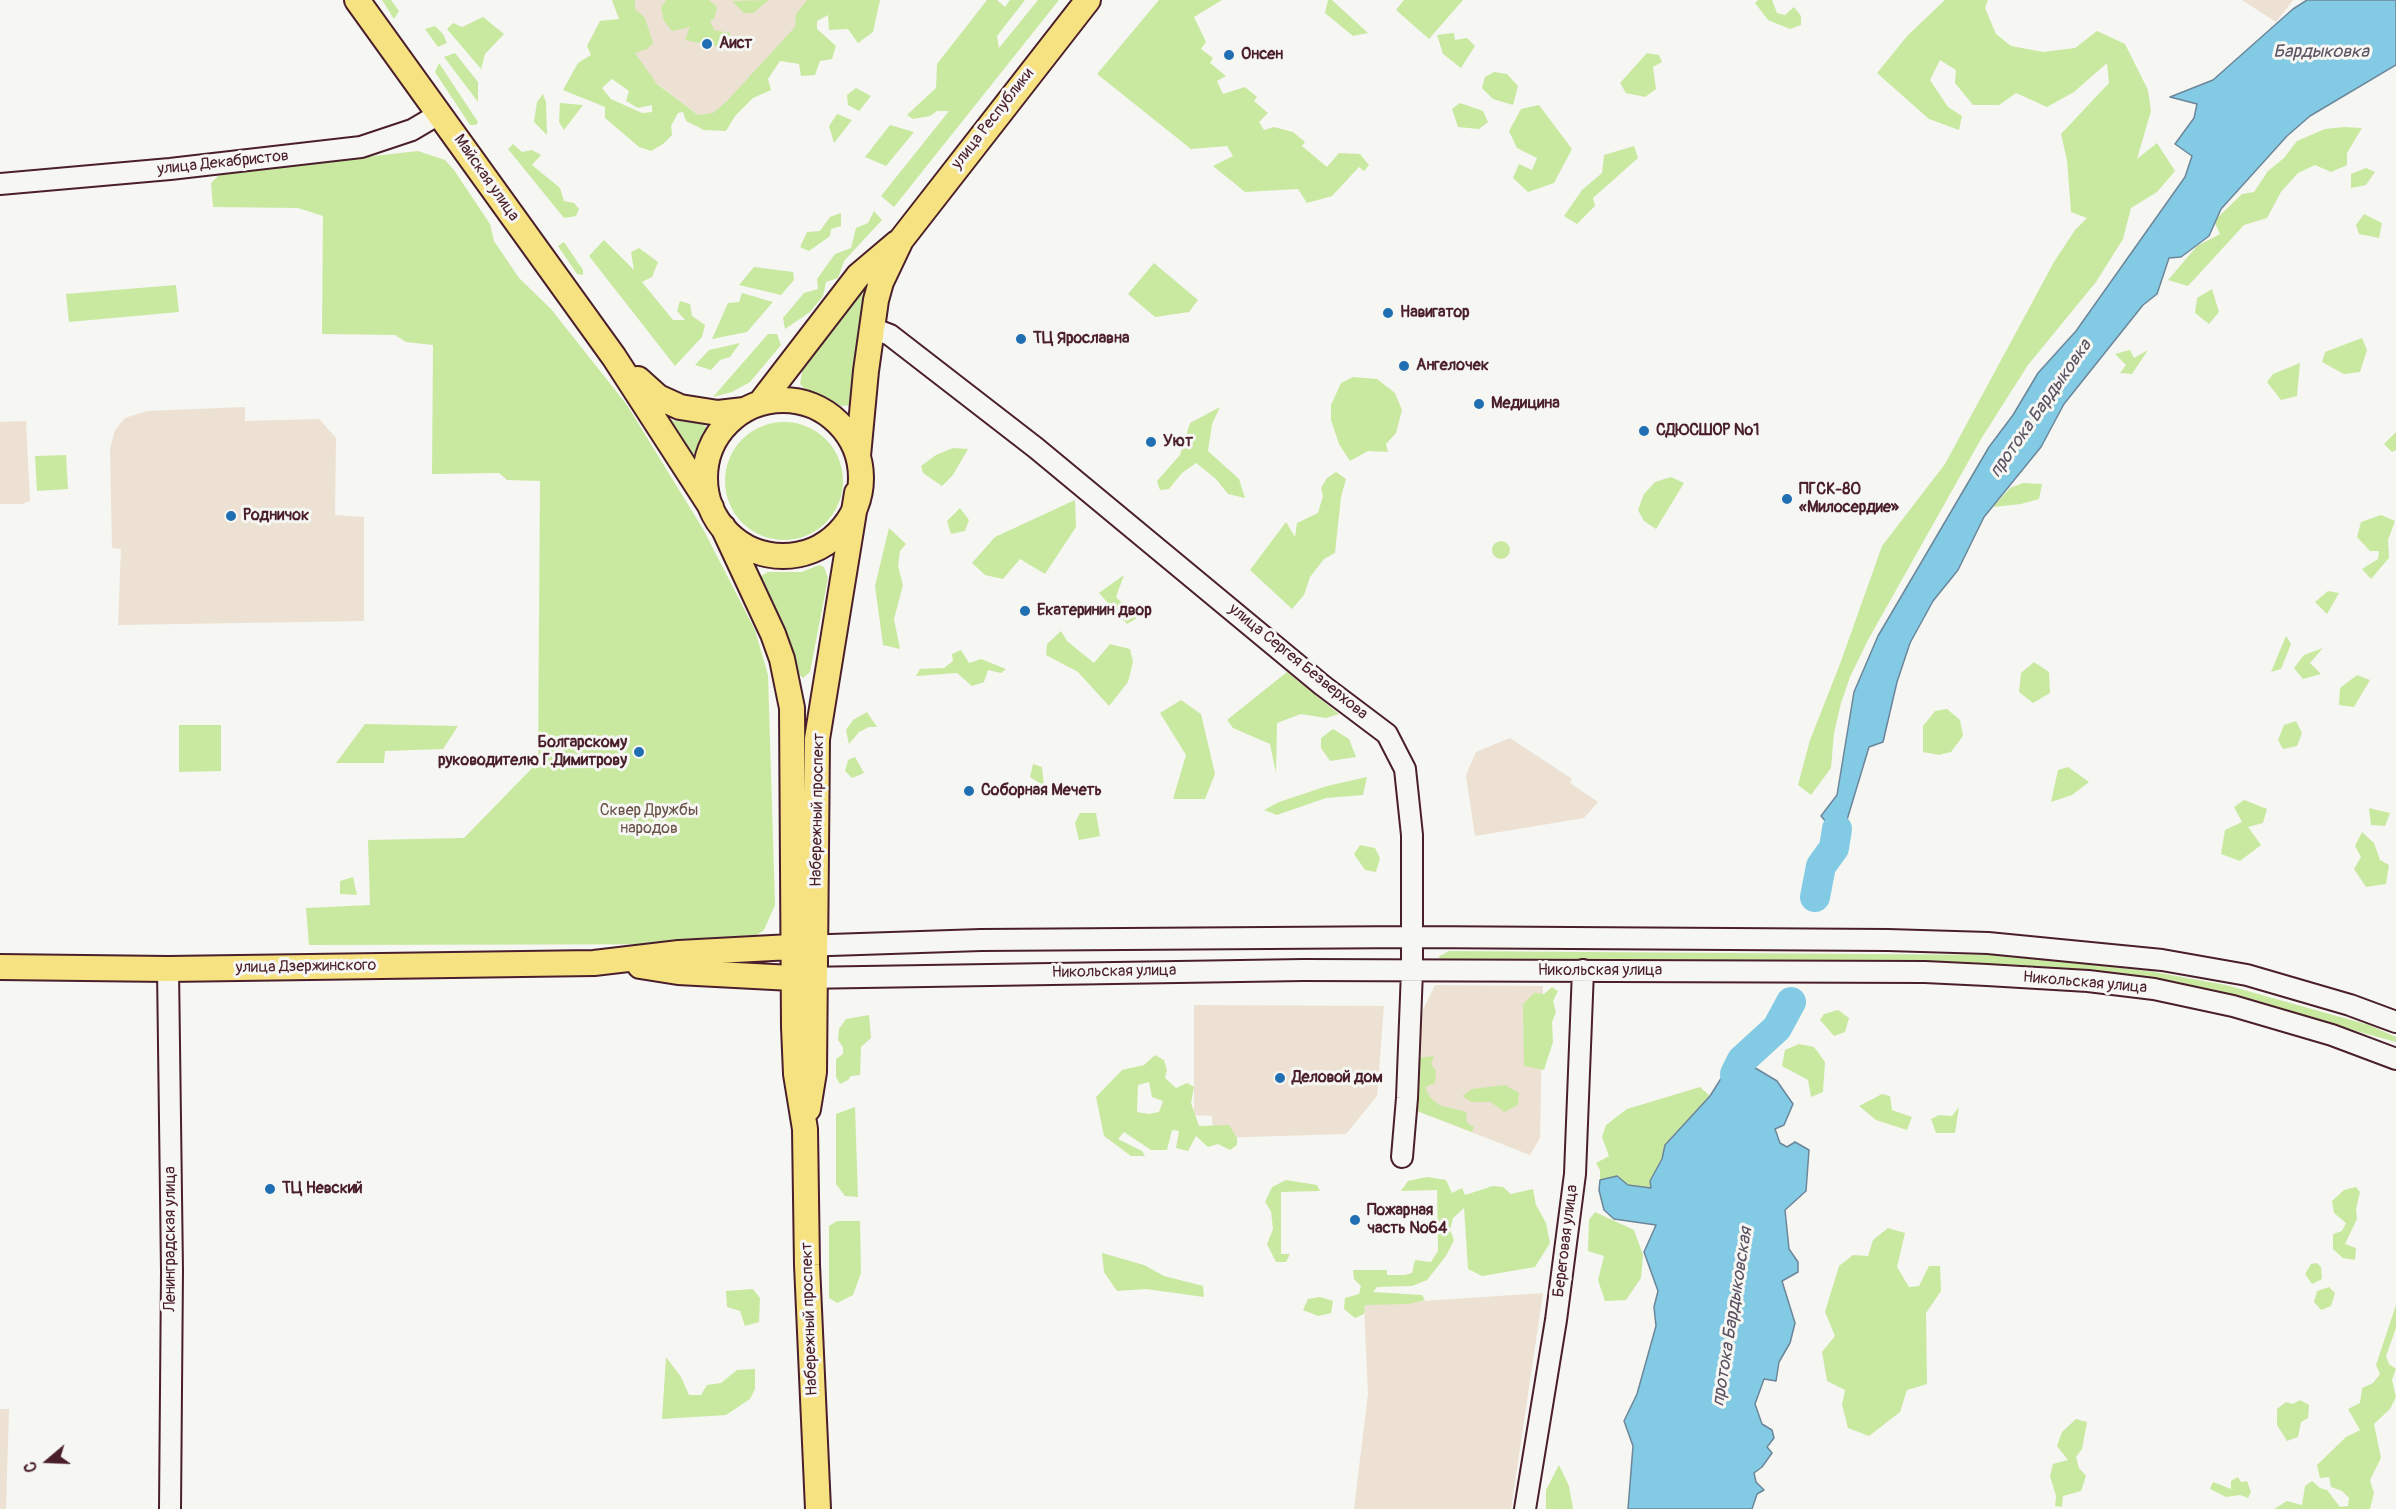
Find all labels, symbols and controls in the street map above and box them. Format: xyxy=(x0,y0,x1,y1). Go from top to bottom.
place label: Аист xyxy=(719,34,752,54)
marker: Аист xyxy=(700,37,714,51)
water label: Бардыковка xyxy=(2273,41,2369,63)
place label: Онсен xyxy=(1241,45,1283,65)
marker: Онсен xyxy=(1222,48,1236,62)
street label: улица Республики xyxy=(948,65,1038,173)
street label: Майская улица xyxy=(449,131,523,225)
street label: улица Декабристов xyxy=(156,147,290,179)
place label: Навигатор xyxy=(1400,303,1470,323)
marker: Навигатор xyxy=(1381,306,1395,320)
place label: ТЦ Ярославна xyxy=(1033,329,1129,349)
marker: ТЦ Ярославна xyxy=(1014,332,1028,346)
water label: протока Бардыковка xyxy=(1985,336,2097,482)
place label: Ангелочек xyxy=(1416,356,1489,376)
marker: Ангелочек xyxy=(1397,359,1411,373)
place label: Медицина xyxy=(1491,394,1560,414)
marker: Медицина xyxy=(1472,397,1486,411)
place label: СДЮСШОР №1 xyxy=(1656,421,1759,441)
marker: СДЮСШОР №1 xyxy=(1637,424,1651,438)
place label: Уют xyxy=(1163,432,1193,452)
marker: Уют xyxy=(1144,435,1158,449)
place label: ПГСК-80 «Милосердие» xyxy=(1799,480,1899,518)
marker: ПГСК-80 «Милосердие» xyxy=(1780,492,1794,506)
place label: Родничок xyxy=(243,506,309,526)
marker: Родничок xyxy=(224,509,238,523)
street label: улица Сергея Безверхова xyxy=(1225,600,1371,724)
place label: Екатеринин двор xyxy=(1037,601,1152,621)
marker: Екатеринин двор xyxy=(1018,604,1032,618)
place label: Болгарскому руководителю Г.Димитрову xyxy=(438,733,627,771)
street label: Набережный проспект xyxy=(807,733,829,887)
marker: Болгарскому руководителю Г.Димитрову xyxy=(632,745,646,759)
place label: Соборная Мечеть xyxy=(981,781,1102,801)
marker: Соборная Мечеть xyxy=(962,784,976,798)
park label: Сквер Дружбы народов xyxy=(600,801,698,839)
street label: улица Дзержинского xyxy=(236,956,376,978)
street label: Никольская улица xyxy=(1052,961,1176,983)
street label: Никольская улица xyxy=(1538,961,1662,981)
street label: Никольская улица xyxy=(2022,968,2148,998)
place label: Деловой дом xyxy=(1292,1068,1383,1088)
marker: Деловой дом xyxy=(1273,1071,1287,1085)
street label: Ленинградская улица xyxy=(161,1166,181,1312)
place label: ТЦ Невский xyxy=(282,1179,363,1199)
marker: ТЦ Невский xyxy=(263,1182,277,1196)
street label: Береговая улица xyxy=(1550,1184,1582,1298)
place label: Пожарная часть №64 xyxy=(1367,1201,1447,1239)
marker: Пожарная часть №64 xyxy=(1348,1213,1362,1227)
water label: протока Бардыковская xyxy=(1708,1226,1758,1408)
street label: Набережный проспект xyxy=(798,1242,822,1396)
north arrow xyxy=(18,1431,78,1491)
text: С xyxy=(20,1459,42,1475)

